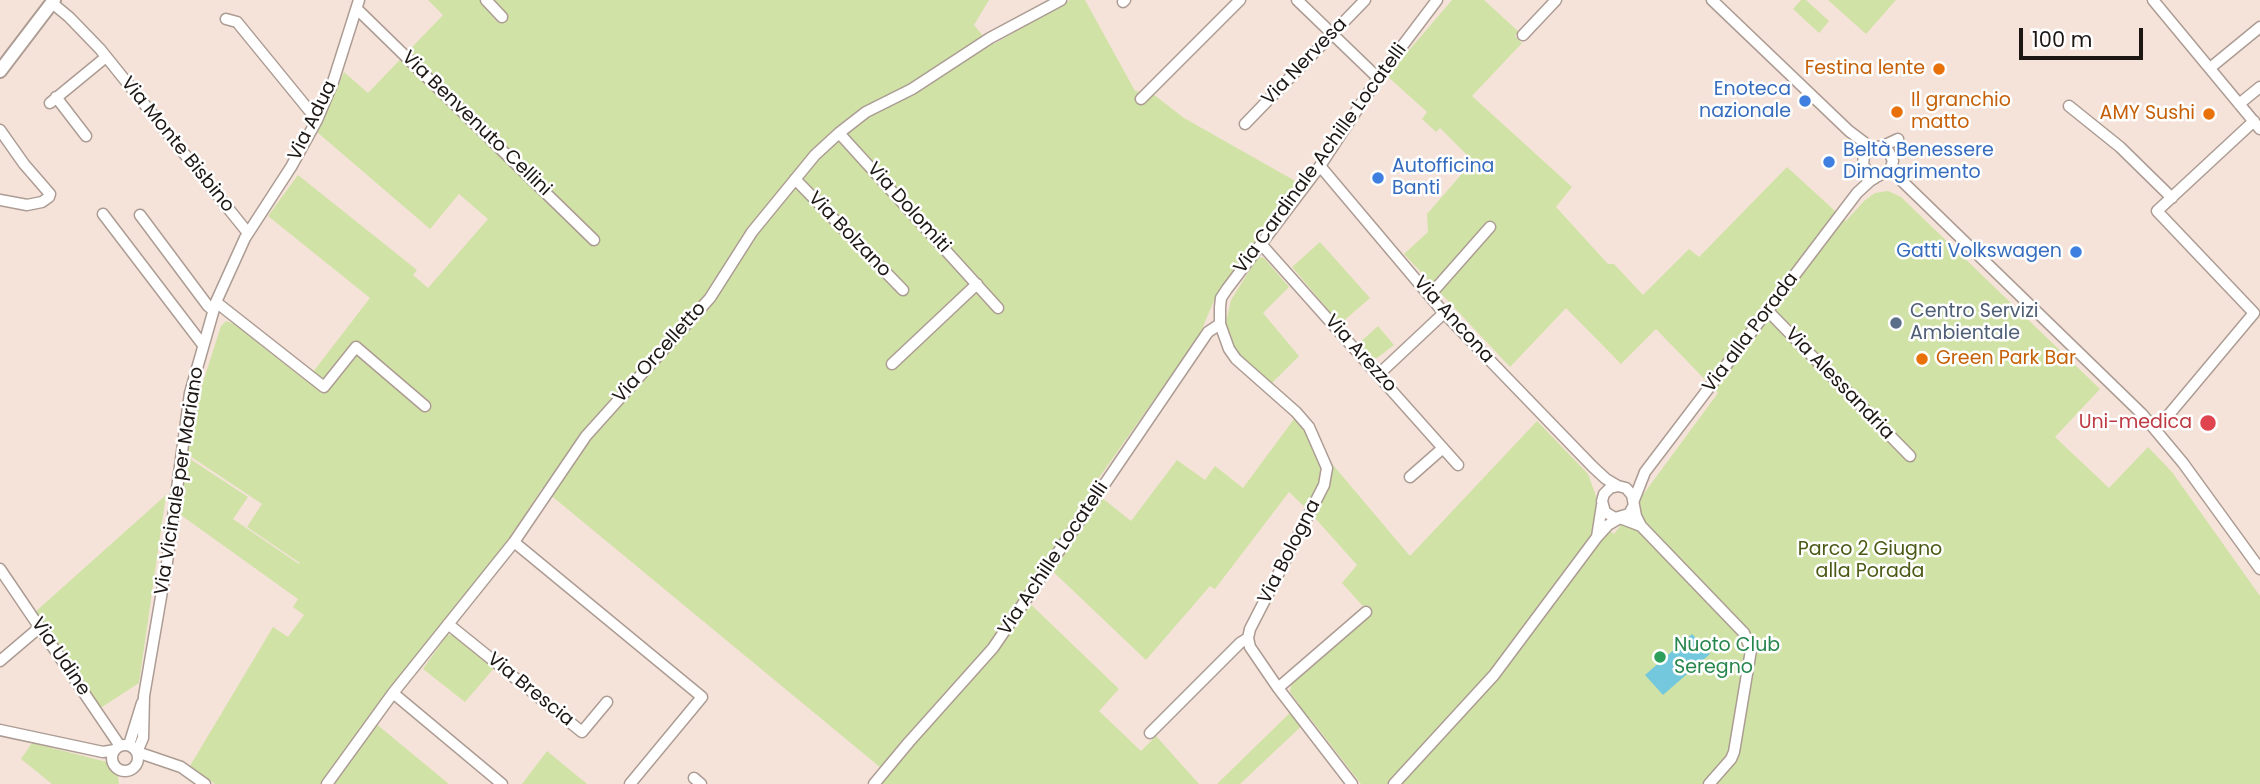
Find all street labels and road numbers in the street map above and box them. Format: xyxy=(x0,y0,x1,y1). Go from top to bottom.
street label: Via Nervesa xyxy=(1258,13,1352,111)
street label: Via Cardinale Achille Locatelli xyxy=(1230,39,1412,279)
street label: Via Benvenuto Cellini xyxy=(396,47,556,201)
street label: Via Monte Bisbino xyxy=(115,73,239,217)
street label: Via Adua xyxy=(284,77,342,165)
street label: Via Dolomiti xyxy=(861,158,955,258)
street label: Via Bolzano xyxy=(803,188,895,282)
street label: Via alla Porada xyxy=(1698,269,1804,397)
street label: Via Ancona xyxy=(1408,272,1498,368)
street label: Via Orcelletto xyxy=(609,298,711,408)
street label: Via Arezzo xyxy=(1319,310,1401,398)
street label: Via Alessandria xyxy=(1780,323,1898,445)
street label: Via Vicinale per Mariano xyxy=(151,365,209,597)
street label: Via Achille Locatelli xyxy=(994,478,1114,640)
street label: Via Bologna xyxy=(1254,496,1326,608)
street label: Via Udine xyxy=(25,613,95,701)
street label: Via Brescia xyxy=(482,648,578,732)

